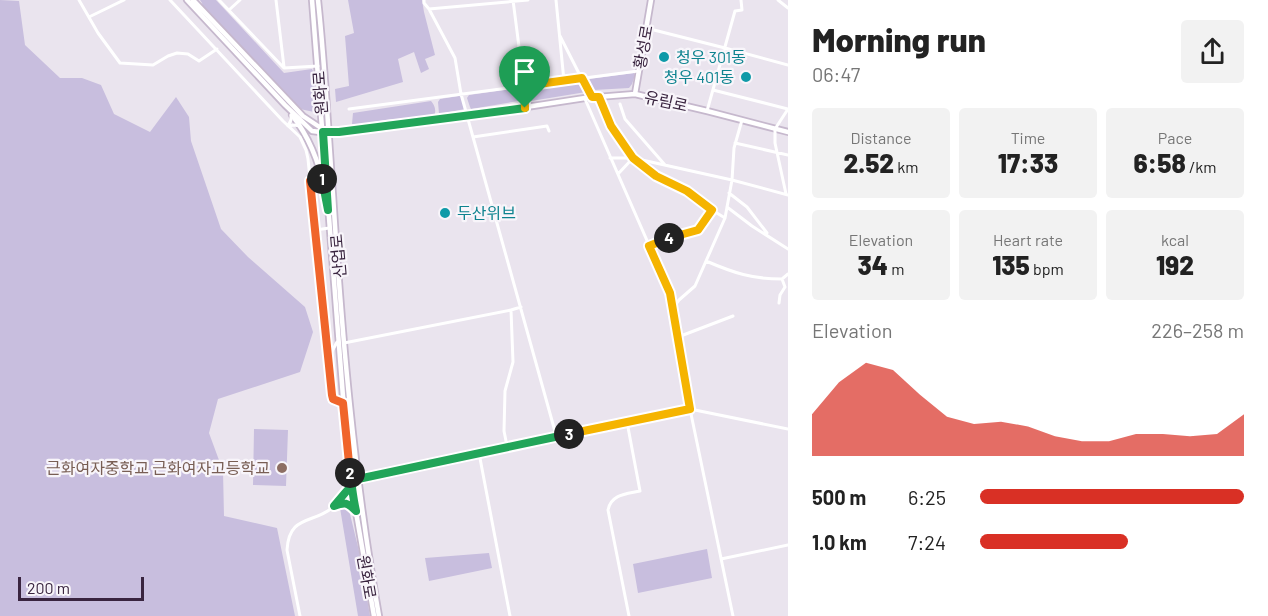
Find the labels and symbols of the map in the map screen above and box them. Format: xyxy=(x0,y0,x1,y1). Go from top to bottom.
street label: 황성로 xyxy=(629,23,656,70)
pin xyxy=(499,46,550,108)
place label: 청우 301동 xyxy=(676,47,746,66)
marker: 청우 301동 xyxy=(657,50,671,64)
place label: 청우 401동 xyxy=(664,67,734,86)
street label: 원화로 xyxy=(308,70,331,116)
marker: 청우 401동 xyxy=(739,70,753,84)
street label: 유림로 xyxy=(642,86,690,115)
pin: 1 xyxy=(307,164,337,194)
place label: 두산위브 xyxy=(457,203,516,222)
marker: 두산위브 xyxy=(438,206,452,220)
pin: 4 xyxy=(654,223,684,253)
street label: 산업로 xyxy=(326,233,349,279)
pin: 3 xyxy=(554,419,584,449)
place label: 근화여자중학교 근화여자고등학교 xyxy=(46,458,270,477)
pin: 2 xyxy=(335,458,365,488)
marker: 근화여자중학교 근화여자고등학교 xyxy=(275,461,289,475)
street label: 원화로 xyxy=(354,554,381,601)
scale bar xyxy=(18,574,144,602)

